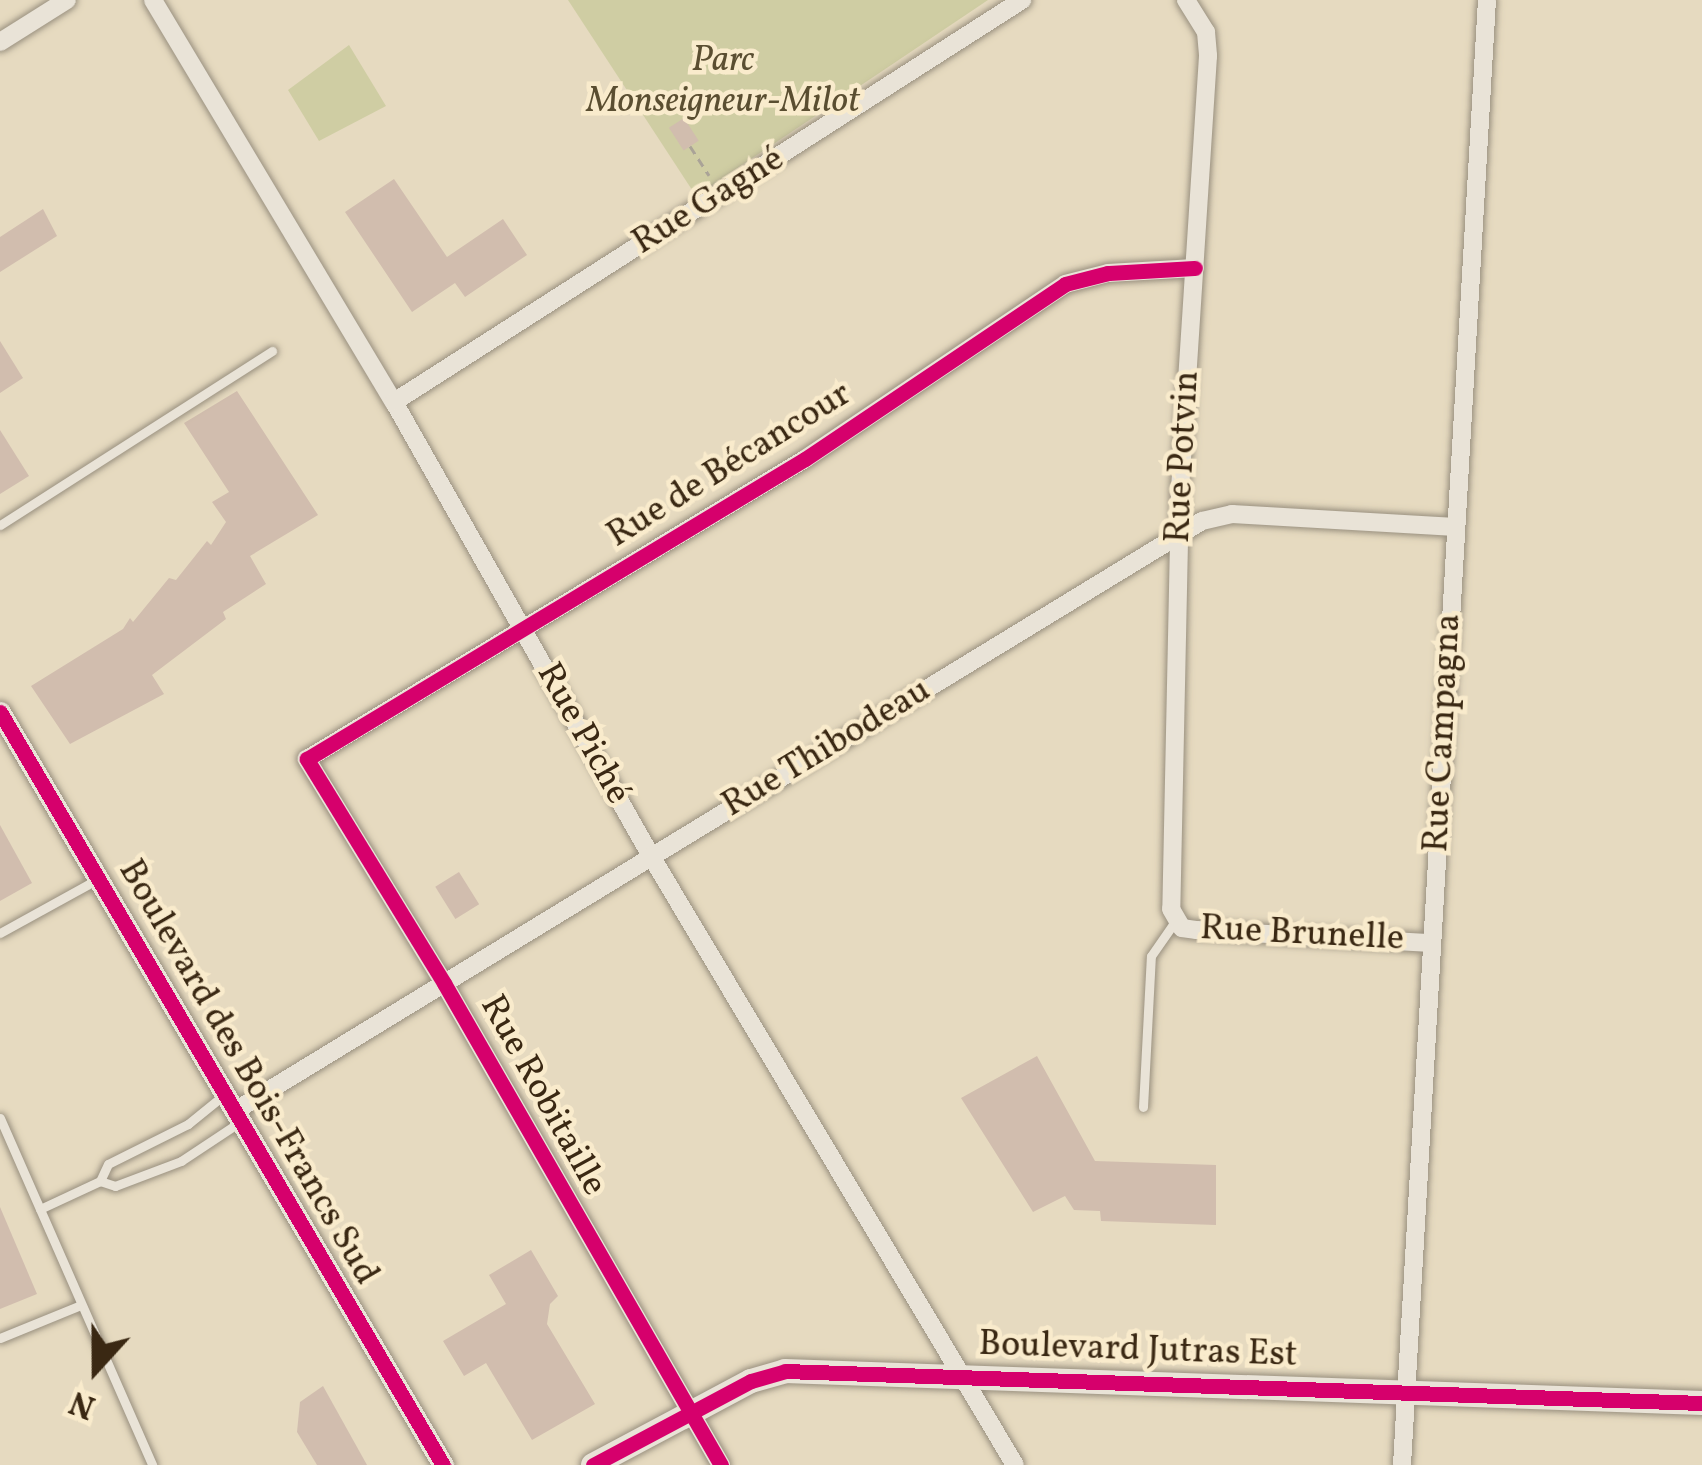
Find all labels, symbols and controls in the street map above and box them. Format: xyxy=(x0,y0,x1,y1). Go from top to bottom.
park label: Parc Monseigneur-Milot xyxy=(586,39,860,124)
street label: Rue Gagné xyxy=(625,139,793,265)
street label: Rue Potvin xyxy=(1158,370,1210,544)
street label: Rue de Bécancour xyxy=(600,374,860,558)
street label: Rue Campagna xyxy=(1416,613,1472,853)
street label: Rue Piché xyxy=(526,656,638,812)
street label: Rue Thibodeau xyxy=(715,670,939,828)
street label: Boulevard des Bois-Francs Sud xyxy=(107,853,387,1293)
street label: Rue Brunelle xyxy=(1199,908,1405,962)
street label: Rue Robitaille xyxy=(469,988,615,1204)
north arrow xyxy=(36,1309,156,1429)
street label: Boulevard Jutras Est xyxy=(978,1324,1298,1378)
text: N xyxy=(64,1377,103,1428)

